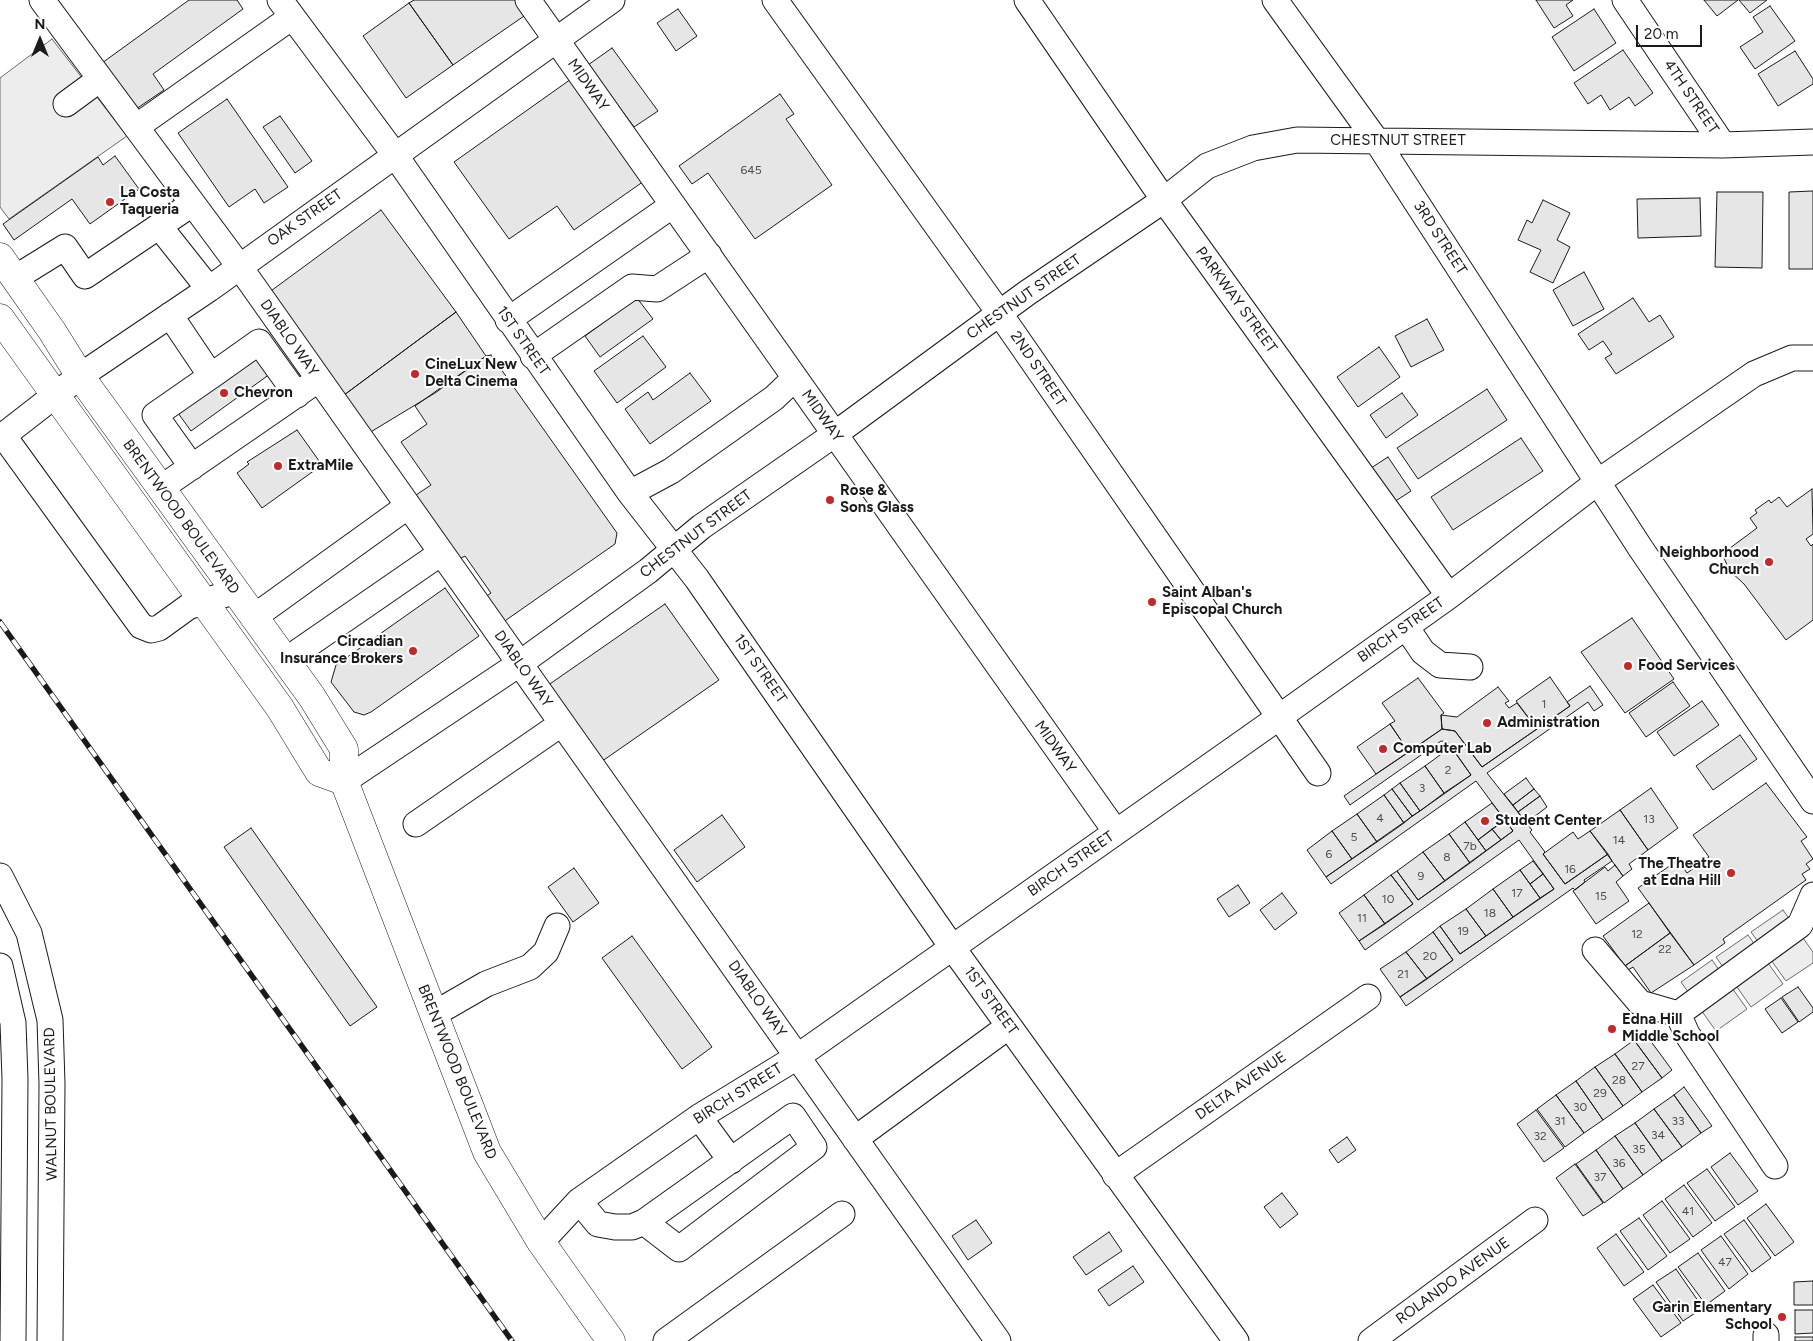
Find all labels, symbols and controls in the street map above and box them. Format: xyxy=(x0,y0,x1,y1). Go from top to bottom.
north arrow xyxy=(15,15,65,65)
scale bar xyxy=(1638,15,1704,47)
text: N xyxy=(35,16,45,33)
text: 20 m xyxy=(1644,25,1678,43)
street label: MIDWAY xyxy=(563,55,613,115)
street label: 4TH STREET xyxy=(1660,57,1722,137)
street label: CHESTNUT STREET xyxy=(1330,132,1466,150)
house number: 645 xyxy=(740,163,762,177)
place label: La Costa Taqueria xyxy=(120,184,180,219)
street label: OAK STREET xyxy=(264,186,346,250)
marker: La Costa Taqueria xyxy=(104,196,116,208)
street label: 3RD STREET xyxy=(1409,198,1471,278)
street label: PARKWAY STREET xyxy=(1191,243,1281,357)
street label: CHESTNUT STREET xyxy=(963,251,1085,343)
street label: DIABLO WAY xyxy=(256,296,322,380)
street label: 1ST STREET xyxy=(493,303,553,379)
street label: 2ND STREET xyxy=(1006,328,1070,410)
place label: CineLux New Delta Cinema xyxy=(425,356,518,391)
marker: CineLux New Delta Cinema xyxy=(409,368,421,380)
place label: Chevron xyxy=(234,384,293,402)
street label: MIDWAY xyxy=(797,386,847,446)
marker: Chevron xyxy=(218,387,230,399)
street label: BRENTWOOD BOULEVARD xyxy=(119,436,243,598)
place label: ExtraMile xyxy=(288,457,353,475)
marker: ExtraMile xyxy=(272,460,284,472)
place label: Rose & Sons Glass xyxy=(840,482,914,517)
street label: CHESTNUT STREET xyxy=(637,486,755,582)
marker: Rose & Sons Glass xyxy=(824,494,836,506)
place label: Neighborhood Church xyxy=(1659,544,1759,579)
marker: Neighborhood Church xyxy=(1763,556,1775,568)
place label: Saint Alban's Episcopal Church xyxy=(1162,584,1282,619)
street label: BIRCH STREET xyxy=(1354,594,1448,666)
marker: Saint Alban's Episcopal Church xyxy=(1146,596,1158,608)
street label: DIABLO WAY xyxy=(490,627,556,711)
street label: 1ST STREET xyxy=(730,631,790,707)
place label: Circadian Insurance Brokers xyxy=(280,633,403,668)
marker: Circadian Insurance Brokers xyxy=(407,645,419,657)
place label: Food Services xyxy=(1638,657,1735,675)
marker: Food Services xyxy=(1622,660,1634,672)
house number: 1 xyxy=(1542,697,1546,711)
place label: Administration xyxy=(1497,714,1600,732)
street label: MIDWAY xyxy=(1030,717,1080,777)
marker: Administration xyxy=(1481,717,1493,729)
place label: Computer Lab xyxy=(1393,740,1492,758)
marker: Computer Lab xyxy=(1377,743,1389,755)
house number: 2 xyxy=(1445,763,1451,777)
house number: 3 xyxy=(1419,781,1425,795)
house number: 4 xyxy=(1376,811,1384,825)
place label: Student Center xyxy=(1495,812,1602,830)
house number: 13 xyxy=(1643,812,1655,826)
marker: Student Center xyxy=(1479,815,1491,827)
street label: BIRCH STREET xyxy=(1024,828,1118,900)
house number: 5 xyxy=(1351,830,1357,844)
house number: 14 xyxy=(1613,833,1625,847)
house number: 7b xyxy=(1463,839,1477,853)
house number: 6 xyxy=(1326,847,1332,861)
house number: 8 xyxy=(1443,850,1451,864)
place label: The Theatre at Edna Hill xyxy=(1638,855,1721,890)
house number: 16 xyxy=(1564,862,1576,876)
marker: The Theatre at Edna Hill xyxy=(1725,867,1737,879)
house number: 9 xyxy=(1418,869,1424,883)
house number: 17 xyxy=(1511,886,1523,900)
house number: 15 xyxy=(1595,889,1607,903)
house number: 10 xyxy=(1382,892,1394,906)
house number: 18 xyxy=(1484,906,1496,920)
house number: 11 xyxy=(1357,911,1367,925)
house number: 19 xyxy=(1457,924,1469,938)
house number: 12 xyxy=(1631,927,1643,941)
house number: 22 xyxy=(1658,942,1672,956)
house number: 20 xyxy=(1423,949,1437,963)
street label: DIABLO WAY xyxy=(724,957,790,1041)
street label: 1ST STREET xyxy=(960,963,1022,1039)
house number: 21 xyxy=(1397,967,1409,981)
street label: BRENTWOOD BOULEVARD xyxy=(414,982,500,1162)
place label: Edna Hill Middle School xyxy=(1622,1011,1719,1046)
marker: Edna Hill Middle School xyxy=(1606,1023,1618,1035)
street label: WALNUT BOULEVARD xyxy=(41,1027,61,1181)
street label: DELTA AVENUE xyxy=(1192,1048,1290,1124)
house number: 27 xyxy=(1631,1059,1645,1073)
street label: BIRCH STREET xyxy=(690,1060,786,1128)
house number: 28 xyxy=(1612,1073,1626,1087)
house number: 29 xyxy=(1593,1086,1607,1100)
house number: 30 xyxy=(1573,1100,1587,1114)
house number: 31 xyxy=(1554,1114,1566,1128)
house number: 33 xyxy=(1671,1114,1685,1128)
house number: 34 xyxy=(1651,1128,1665,1142)
house number: 32 xyxy=(1533,1129,1547,1143)
house number: 35 xyxy=(1632,1142,1646,1156)
house number: 36 xyxy=(1612,1156,1626,1170)
house number: 37 xyxy=(1594,1170,1606,1184)
house number: 41 xyxy=(1682,1204,1694,1218)
street label: ROLANDO AVENUE xyxy=(1393,1234,1513,1328)
house number: 47 xyxy=(1718,1255,1732,1269)
place label: Garin Elementary School xyxy=(1652,1299,1772,1334)
marker: Garin Elementary School xyxy=(1776,1311,1788,1323)

